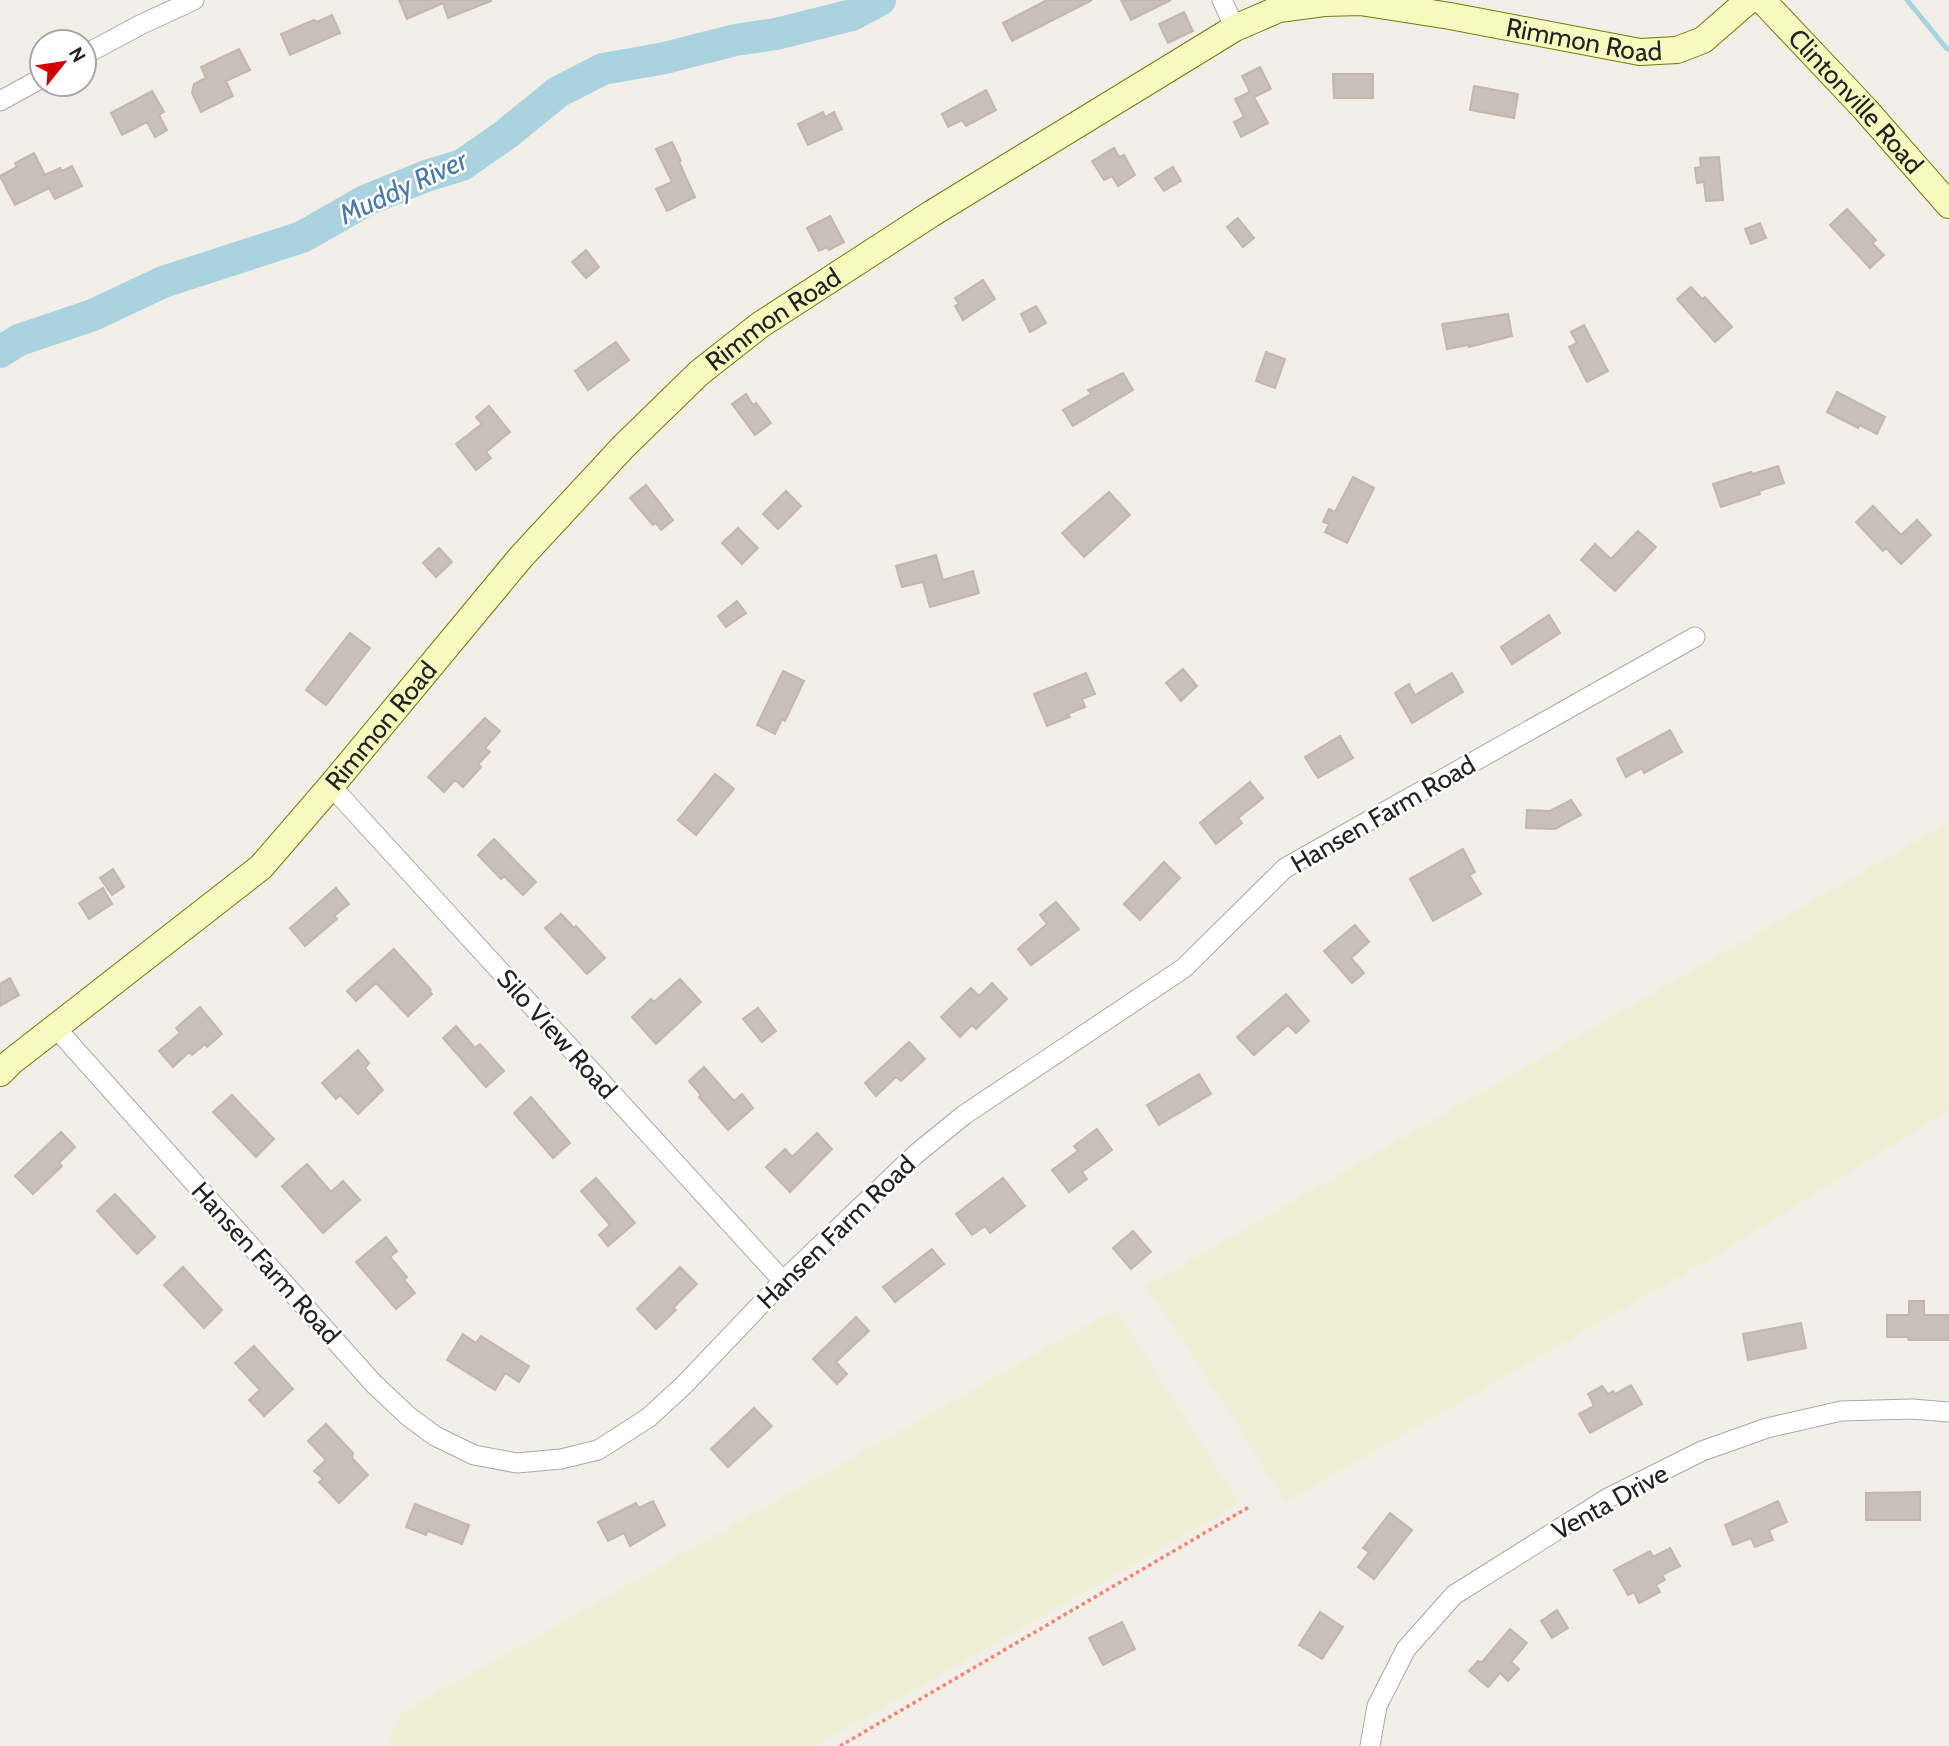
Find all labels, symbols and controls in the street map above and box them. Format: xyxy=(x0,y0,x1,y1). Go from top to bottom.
street label: Rimmon Road xyxy=(1504,11,1663,68)
street label: Clintonville Road xyxy=(1782,22,1930,180)
north arrow xyxy=(28,28,98,98)
text: N xyxy=(64,43,91,66)
water label: Muddy River xyxy=(333,142,474,232)
street label: Rimmon Road xyxy=(699,261,847,378)
street label: Rimmon Road xyxy=(318,655,444,797)
street label: Hansen Farm Road xyxy=(1285,748,1481,880)
street label: Silo View Road xyxy=(490,962,624,1106)
street label: Hansen Farm Road xyxy=(750,1148,922,1316)
street label: Hansen Farm Road xyxy=(185,1175,347,1351)
street label: Venta Drive xyxy=(1547,1457,1673,1547)

